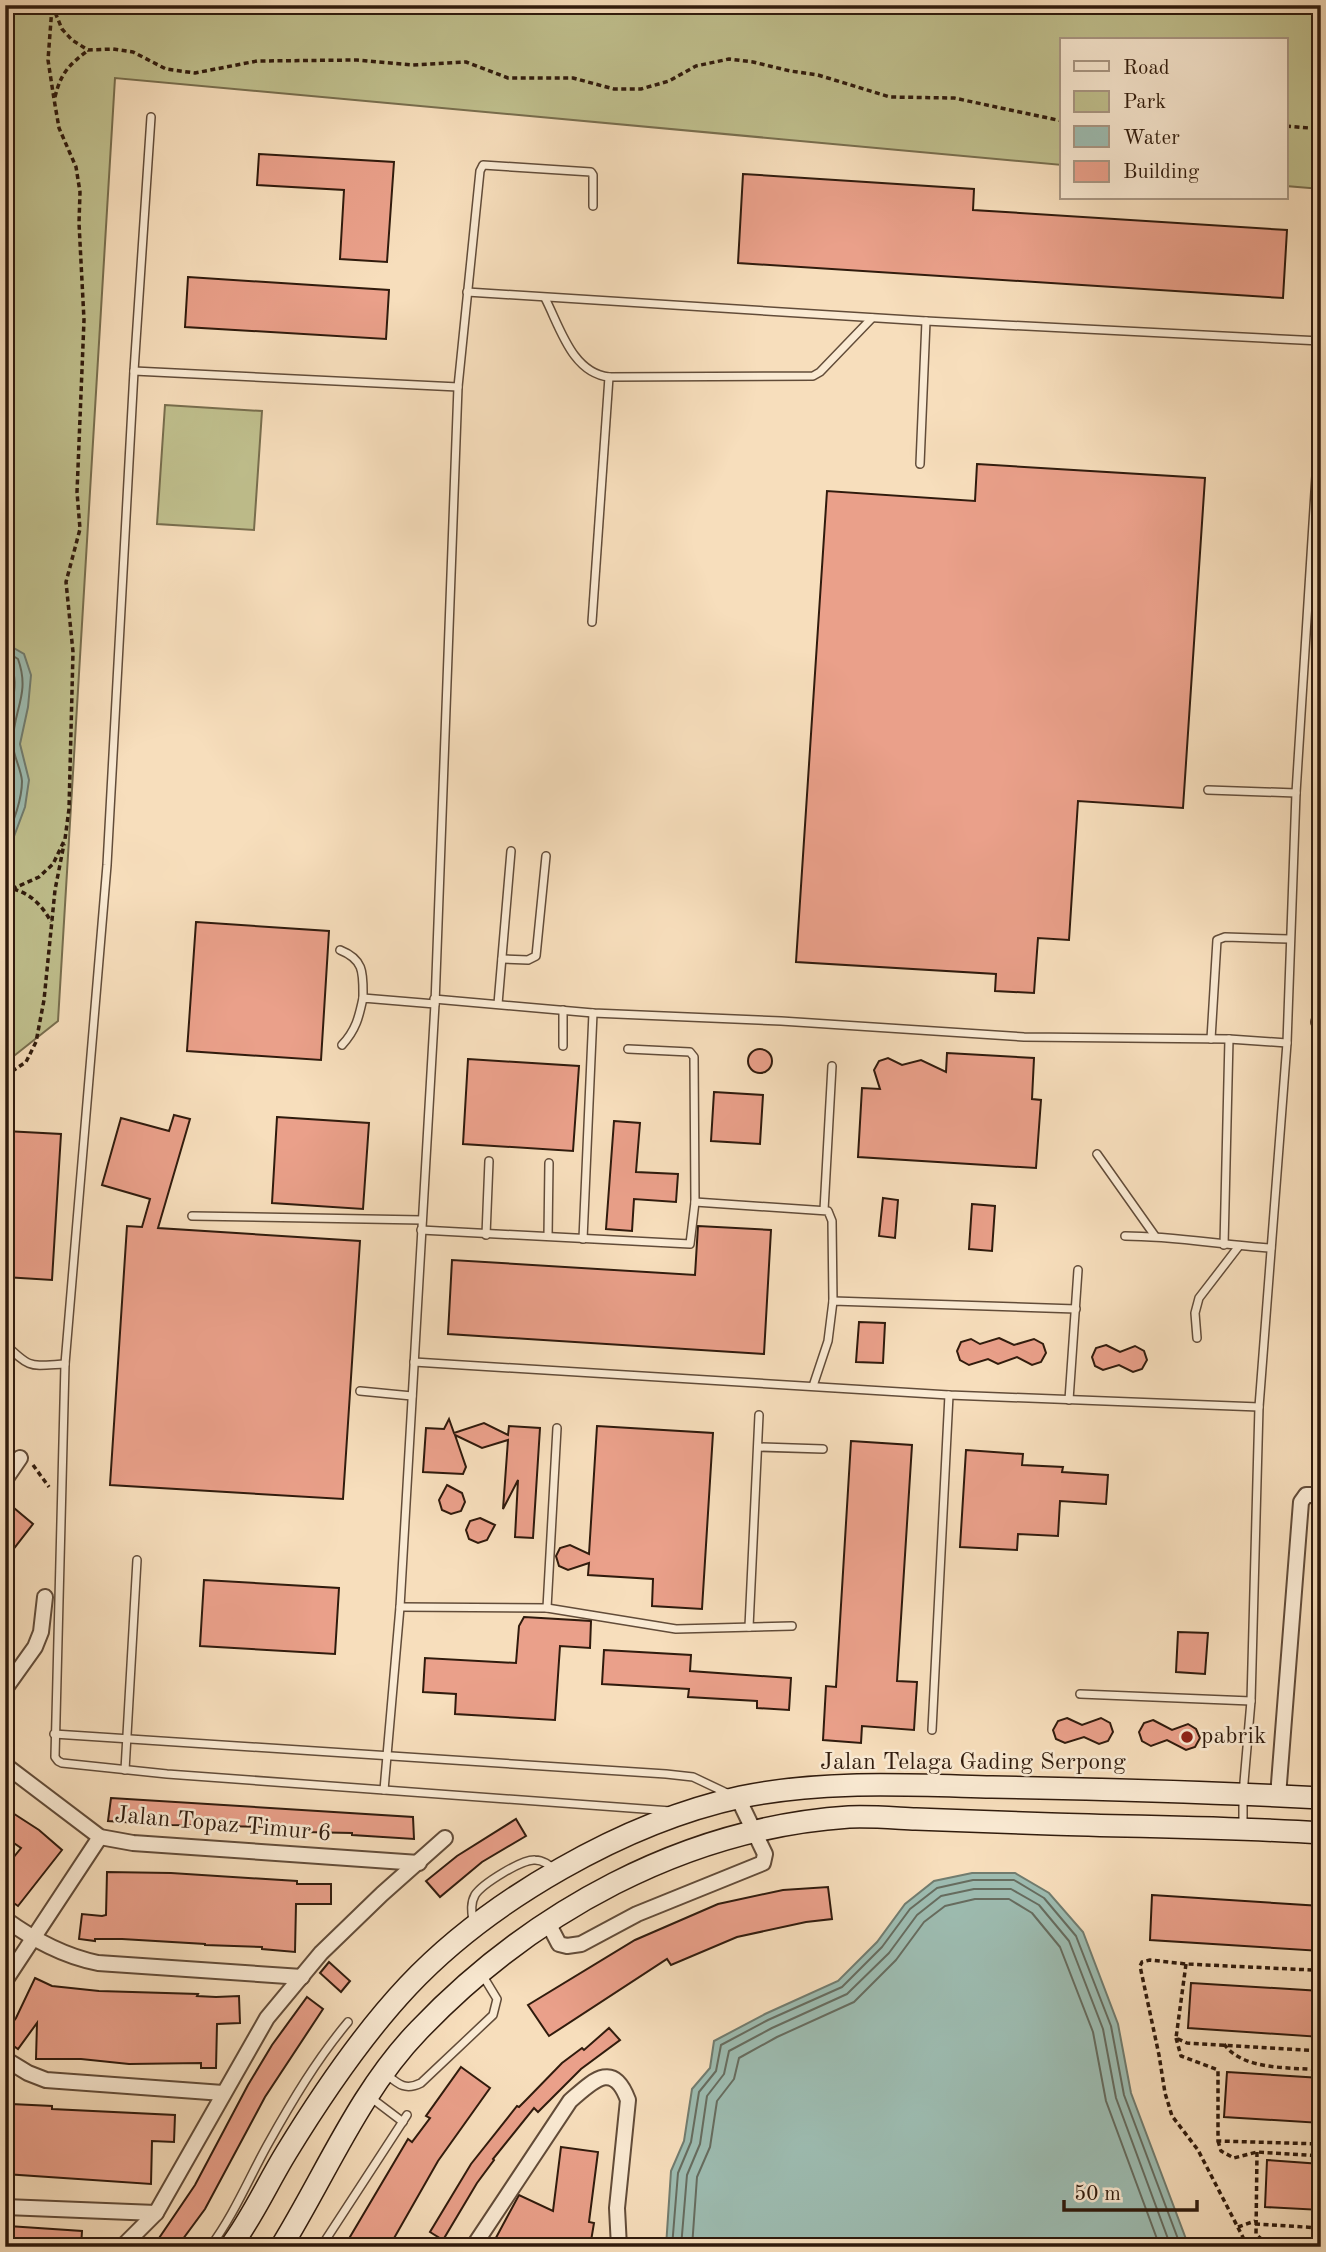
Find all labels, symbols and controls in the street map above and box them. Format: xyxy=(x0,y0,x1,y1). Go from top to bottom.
legend xyxy=(1060,38,1288,200)
text: Road xyxy=(1123,58,1170,79)
text: Park xyxy=(1123,92,1166,113)
text: Water xyxy=(1123,128,1180,149)
text: Building xyxy=(1123,162,1200,183)
place label: pabrik xyxy=(1201,1725,1266,1749)
marker: pabrik xyxy=(1179,1729,1195,1745)
street label: Jalan Telaga Gading Serpong xyxy=(820,1751,1126,1775)
street label: Jalan Topaz Timur 6 xyxy=(113,1804,333,1846)
scale bar xyxy=(1064,2168,1196,2212)
text: 50 m xyxy=(1074,2184,1121,2205)

